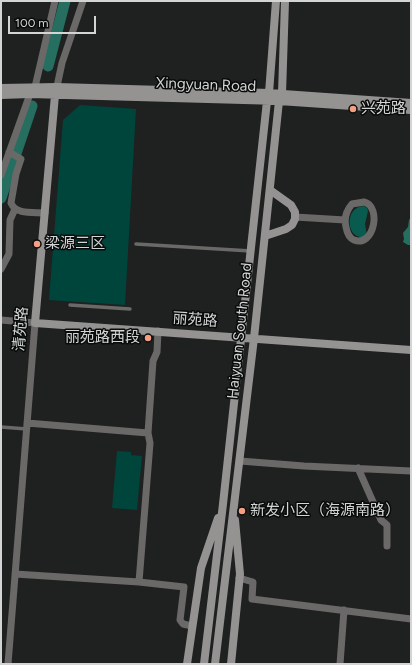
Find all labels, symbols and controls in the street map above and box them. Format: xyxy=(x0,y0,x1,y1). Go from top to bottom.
scale bar xyxy=(10,8,98,34)
text: 100 m xyxy=(15,16,49,30)
street label: Xingyuan Road xyxy=(156,74,256,96)
place label: 兴苑路 xyxy=(361,100,406,118)
marker: 兴苑路 xyxy=(348,104,358,114)
place label: 梁源三区 xyxy=(45,235,105,253)
marker: 梁源三区 xyxy=(32,239,42,249)
street label: Haiyuan South Road xyxy=(224,262,256,400)
street label: 清苑路 xyxy=(10,306,32,352)
street label: 丽苑路 xyxy=(172,309,218,331)
place label: 丽苑路西段 xyxy=(65,329,140,347)
marker: 丽苑路西段 xyxy=(143,333,153,343)
place label: 新发小区（海源南路） xyxy=(250,502,400,520)
marker: 新发小区（海源南路） xyxy=(237,506,247,516)

